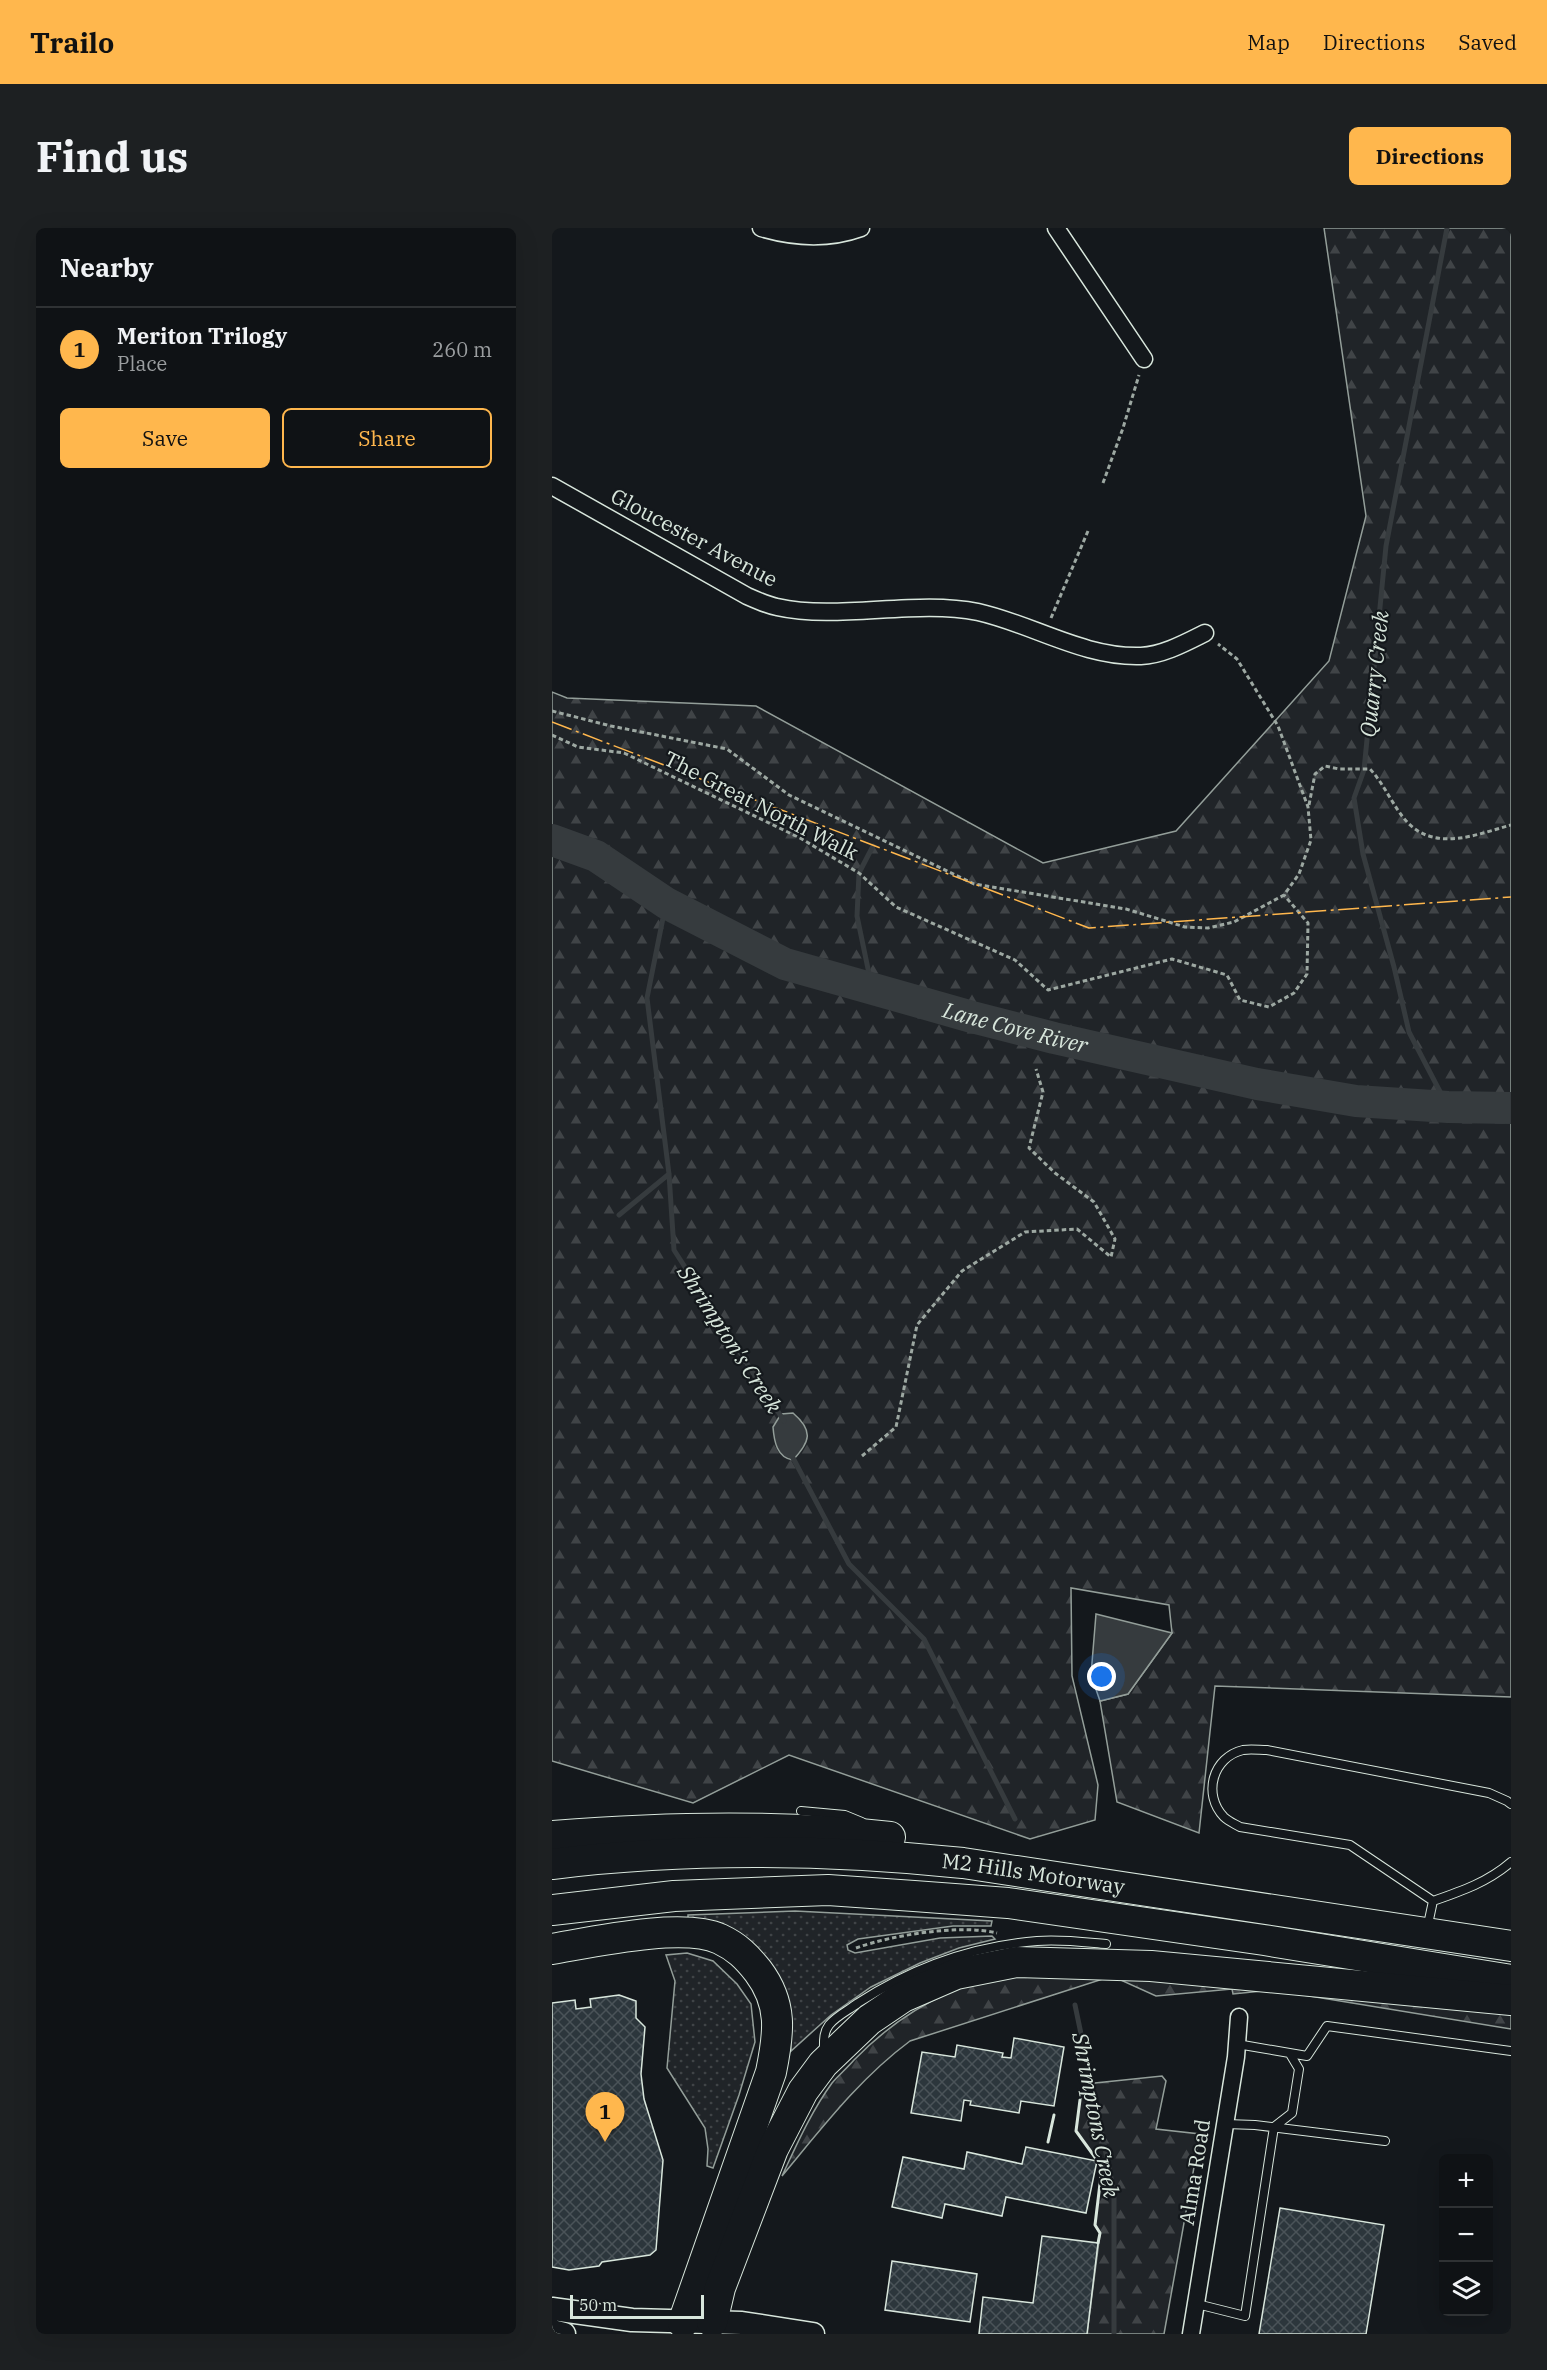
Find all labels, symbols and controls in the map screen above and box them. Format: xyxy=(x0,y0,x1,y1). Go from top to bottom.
text: Trailo xyxy=(30,24,114,61)
text: Map xyxy=(1247,28,1290,56)
text: Directions xyxy=(1323,28,1425,56)
text: Saved xyxy=(1458,28,1517,56)
button: Directions xyxy=(1349,127,1511,185)
text: Find us xyxy=(36,129,188,184)
text: Nearby xyxy=(60,250,154,284)
text: Meriton Trilogy xyxy=(117,321,287,350)
text: 1 xyxy=(74,336,86,363)
text: 260 m xyxy=(432,336,492,363)
text: Place xyxy=(117,350,167,377)
button: Save xyxy=(60,408,270,468)
button: Share xyxy=(282,408,492,468)
street label: Gloucester Avenue xyxy=(606,481,783,593)
water label: Quarry Creek xyxy=(1352,609,1395,739)
street label: The Great North Walk xyxy=(660,744,864,867)
water label: Lane Cove River xyxy=(939,994,1092,1060)
water label: Shrimpton's Creek xyxy=(671,1258,789,1419)
your location xyxy=(1087,1662,1116,1691)
street label: M2 Hills Motorway xyxy=(941,1846,1128,1900)
water label: Shrimptons Creek xyxy=(1066,2029,1127,2201)
pin: 1 xyxy=(586,2092,624,2142)
street label: Alma Road xyxy=(1172,2117,1216,2227)
map controls xyxy=(1439,2154,1493,2316)
button: + xyxy=(1439,2154,1493,2208)
button: − xyxy=(1439,2208,1493,2262)
button: layers xyxy=(1439,2262,1493,2316)
scale bar xyxy=(570,2292,704,2320)
text: 50 m xyxy=(579,2295,617,2315)

